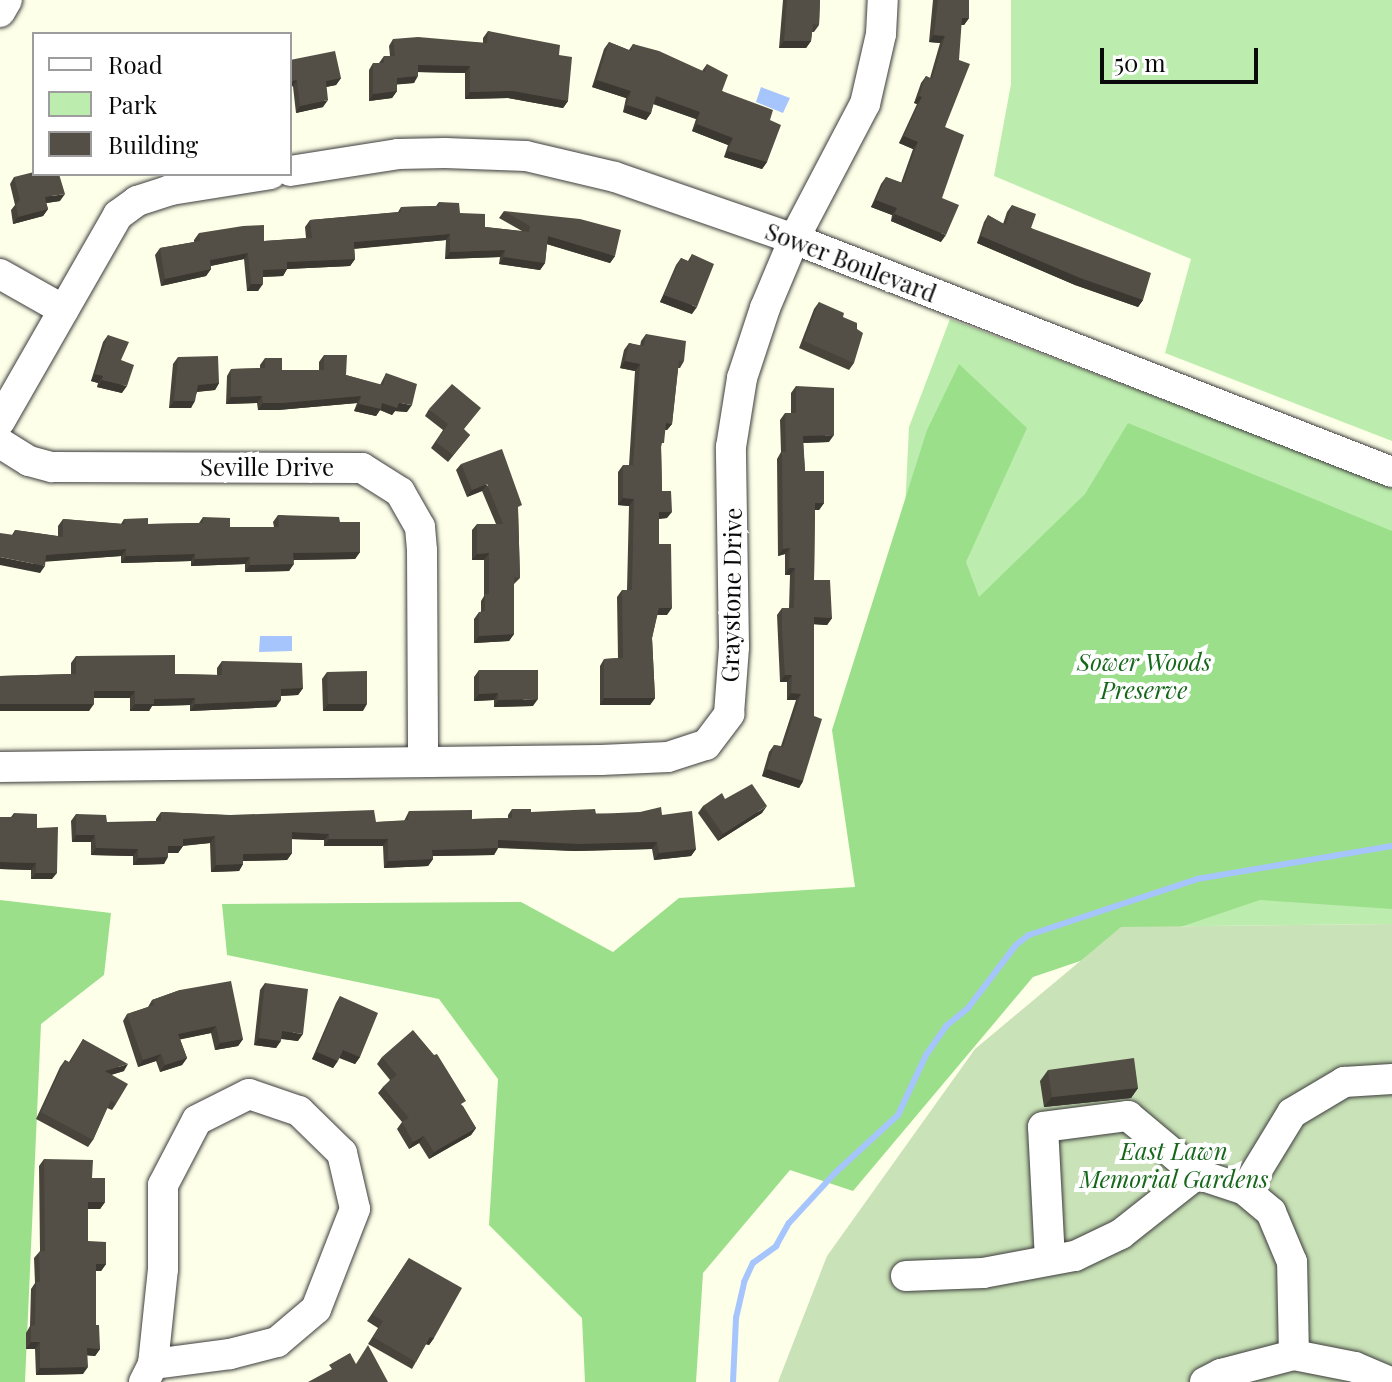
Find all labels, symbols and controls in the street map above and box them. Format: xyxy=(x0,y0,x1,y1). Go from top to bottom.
legend xyxy=(32,32,292,176)
scale bar xyxy=(1104,32,1262,82)
text: 50 m xyxy=(1114,46,1166,78)
text: Road xyxy=(108,48,163,80)
text: Park xyxy=(108,88,157,120)
text: Building xyxy=(108,128,198,160)
street label: Sower Boulevard xyxy=(761,216,941,308)
street label: Seville Drive xyxy=(200,453,334,481)
street label: Graystone Drive xyxy=(715,507,747,683)
park label: Sower Woods Preserve xyxy=(1077,648,1211,704)
park label: East Lawn Memorial Gardens xyxy=(1079,1137,1269,1193)

